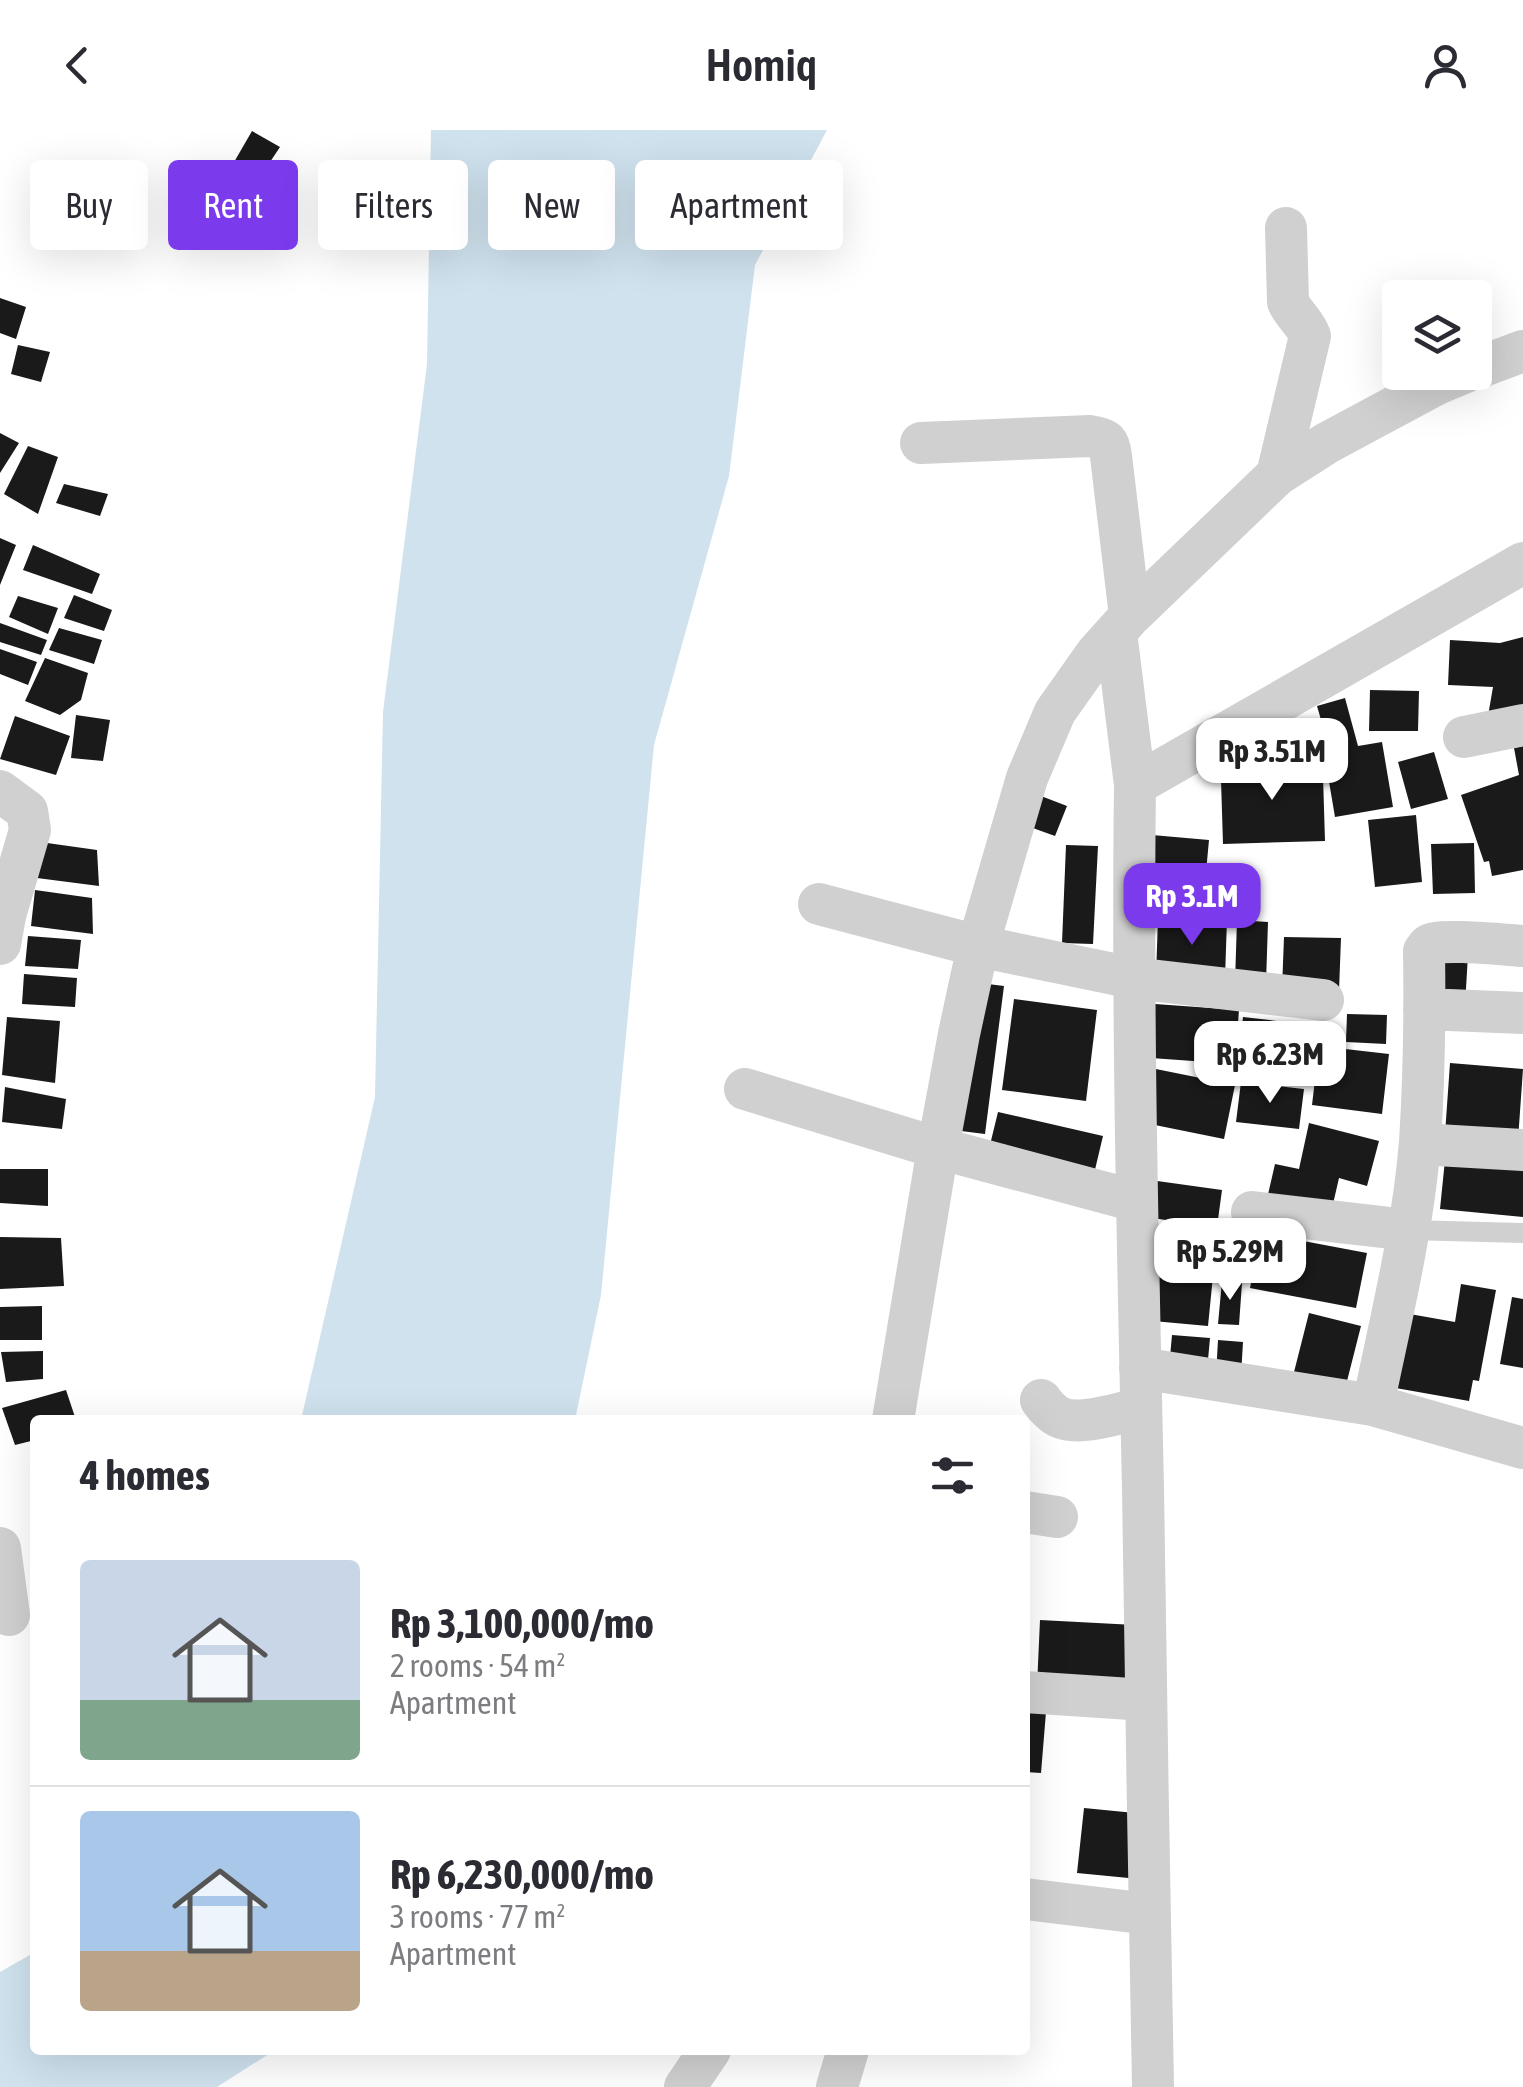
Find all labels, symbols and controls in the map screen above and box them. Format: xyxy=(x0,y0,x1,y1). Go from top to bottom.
icon: back xyxy=(50,38,105,93)
icon: person xyxy=(1418,38,1473,93)
text: Homiq xyxy=(706,39,817,91)
chip: Buy xyxy=(30,160,148,250)
chip: Rent xyxy=(168,160,298,250)
chip: Filters xyxy=(318,160,468,250)
chip: New xyxy=(488,160,615,250)
chip: Apartment xyxy=(635,160,843,250)
map controls xyxy=(1382,280,1492,390)
button: layers xyxy=(1382,280,1492,390)
pin: Rp 3.51M xyxy=(1169,718,1375,803)
text: Rp 3.51M xyxy=(1218,732,1326,769)
pin: Rp 3.1M xyxy=(1100,863,1284,948)
text: Rp 3.1M xyxy=(1146,877,1238,914)
pin: Rp 6.23M xyxy=(1167,1021,1373,1106)
text: Rp 6.23M xyxy=(1216,1035,1324,1072)
pin: Rp 5.29M xyxy=(1127,1218,1333,1303)
text: Rp 5.29M xyxy=(1176,1232,1284,1269)
icon: filters xyxy=(925,1448,980,1503)
text: 4 homes xyxy=(80,1451,210,1499)
text: Rp 3,100,000/mo xyxy=(390,1599,654,1647)
icon: home xyxy=(160,1600,280,1720)
text: 2 rooms · 54 m² xyxy=(390,1647,565,1684)
text: Apartment xyxy=(390,1684,516,1721)
text: Rp 6,230,000/mo xyxy=(390,1850,654,1898)
icon: home xyxy=(160,1851,280,1971)
text: 3 rooms · 77 m² xyxy=(390,1898,565,1935)
text: Apartment xyxy=(390,1935,516,1972)

